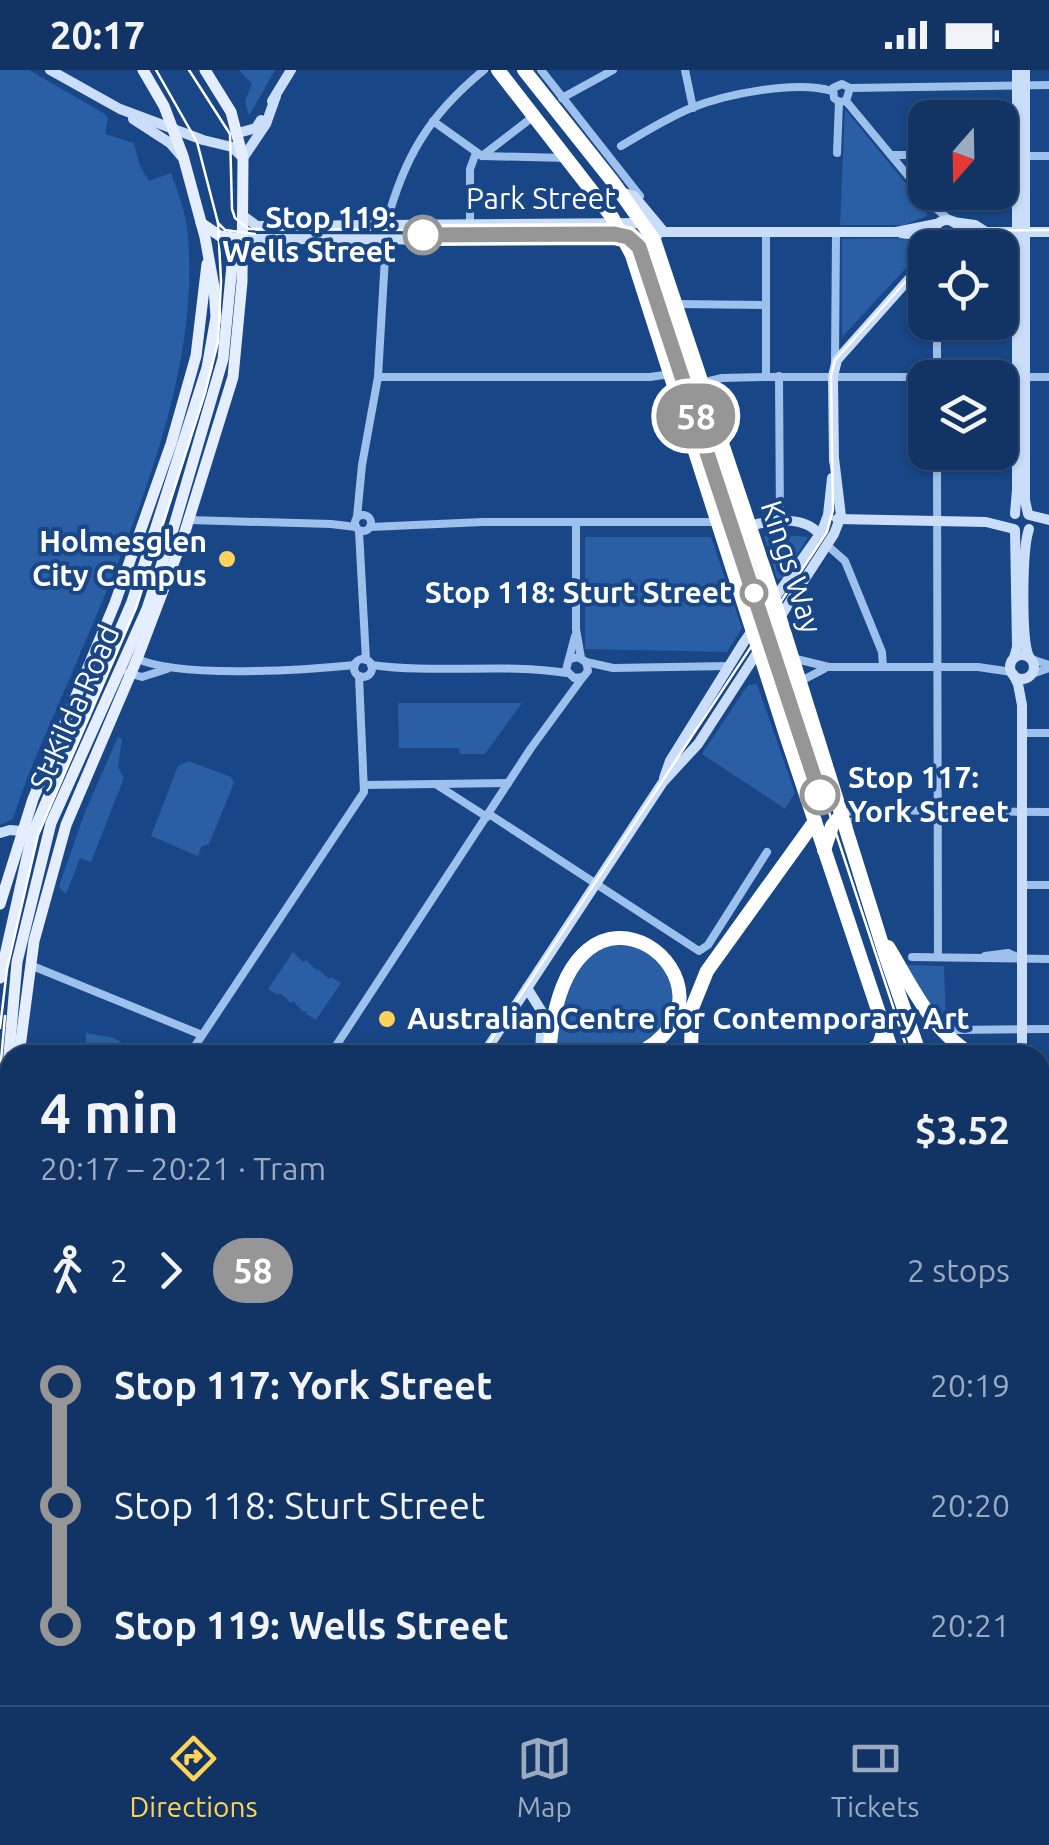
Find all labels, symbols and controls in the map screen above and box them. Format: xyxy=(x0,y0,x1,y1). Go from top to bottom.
text: 20:17 xyxy=(50,14,145,56)
north arrow xyxy=(908,100,1018,210)
map controls xyxy=(908,100,1018,470)
street label: Park Street xyxy=(466,181,616,215)
place label: Stop 119: Wells Street xyxy=(222,200,396,268)
marker: Stop 119: Wells Street xyxy=(404,216,442,254)
button: locate xyxy=(908,230,1018,340)
button: layers xyxy=(908,360,1018,470)
line badge: 58 xyxy=(651,384,741,448)
text: 58 xyxy=(676,396,716,436)
street label: Kings Way xyxy=(755,496,829,637)
place label: Holmesglen City Campus xyxy=(32,524,207,592)
marker: Holmesglen City Campus xyxy=(216,548,238,570)
place label: Stop 118: Sturt Street xyxy=(425,575,732,609)
marker: Stop 118: Sturt Street xyxy=(741,580,767,606)
street label: St Kilda Road xyxy=(22,620,126,796)
place label: Stop 117: York Street xyxy=(848,760,1009,828)
marker: Stop 117: York Street xyxy=(801,776,839,814)
place label: Australian Centre for Contemporary Art xyxy=(407,1001,969,1035)
marker: Australian Centre for Contemporary Art xyxy=(376,1008,398,1030)
text: 4 min xyxy=(40,1082,179,1143)
text: $3.52 xyxy=(915,1109,1010,1151)
text: 20:17 – 20:21 · Tram xyxy=(40,1150,326,1186)
icon: walk xyxy=(40,1243,95,1298)
icon: forward xyxy=(143,1243,198,1298)
text: 58 xyxy=(233,1250,273,1290)
text: 2 xyxy=(110,1252,128,1288)
text: 2 stops xyxy=(907,1252,1010,1288)
text: Stop 117: York Street xyxy=(114,1364,492,1406)
text: 20:19 xyxy=(930,1367,1010,1403)
text: Stop 118: Sturt Street xyxy=(114,1484,485,1526)
text: 20:20 xyxy=(930,1487,1010,1523)
text: Stop 119: Wells Street xyxy=(114,1604,509,1646)
text: 20:21 xyxy=(930,1607,1010,1643)
tab: Directions xyxy=(130,1731,258,1822)
tab: Map xyxy=(517,1731,572,1822)
tab: Tickets xyxy=(831,1731,919,1822)

